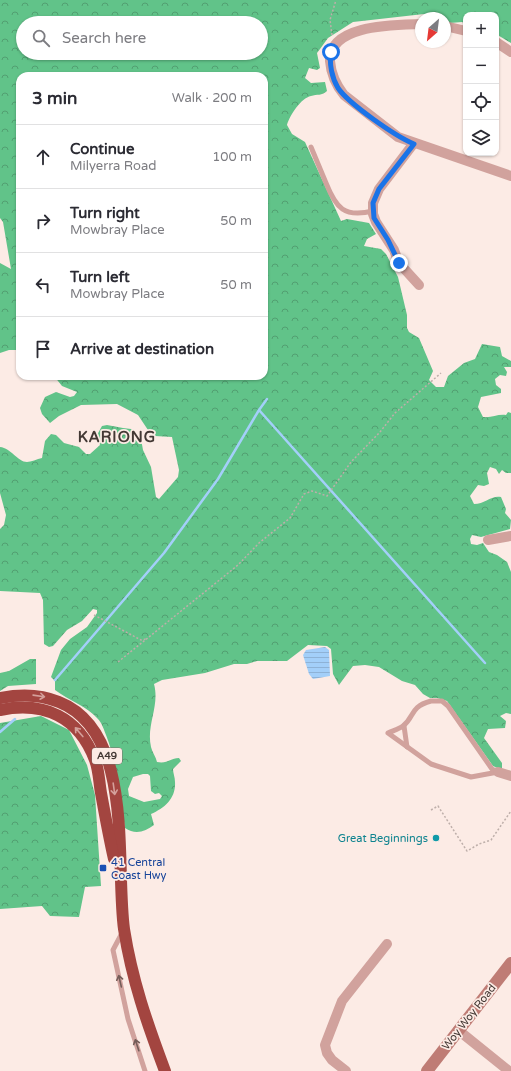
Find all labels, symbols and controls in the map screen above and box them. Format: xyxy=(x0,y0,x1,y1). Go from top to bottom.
north arrow xyxy=(415,12,451,48)
map controls xyxy=(463,12,499,156)
button: + xyxy=(463,12,499,48)
search box xyxy=(16,16,268,60)
icon: search xyxy=(30,27,52,49)
text: Search here xyxy=(62,29,146,47)
route start xyxy=(322,43,340,61)
button: − xyxy=(463,48,499,84)
button: locate xyxy=(463,84,499,120)
text: 3 min xyxy=(32,88,77,109)
text: Walk · 200 m xyxy=(172,90,252,106)
button: layers xyxy=(463,120,499,156)
text: Continue xyxy=(70,140,134,158)
icon: ahead xyxy=(32,146,54,168)
text: 100 m xyxy=(212,149,252,165)
text: Milyerra Road xyxy=(70,158,156,174)
text: Turn right xyxy=(70,204,140,222)
icon: right xyxy=(32,210,54,232)
text: 50 m xyxy=(220,213,252,229)
text: Mowbray Place xyxy=(70,222,165,238)
route end xyxy=(390,254,408,272)
text: Turn left xyxy=(70,268,130,286)
icon: left xyxy=(32,274,54,296)
text: 50 m xyxy=(220,277,252,293)
text: Mowbray Place xyxy=(70,286,165,302)
icon: arrive xyxy=(32,338,54,360)
text: Arrive at destination xyxy=(70,340,214,358)
district label: KARIONG xyxy=(78,428,156,446)
one-way arrow xyxy=(32,692,45,700)
one-way arrow xyxy=(75,727,84,737)
road number: A49 xyxy=(92,748,122,764)
one-way arrow xyxy=(110,782,118,795)
place label: Great Beginnings xyxy=(338,832,428,845)
marker: Great Beginnings xyxy=(431,833,441,843)
place label: 41 Central Coast Hwy xyxy=(111,856,167,882)
marker: 41 Central Coast Hwy xyxy=(98,863,108,873)
one-way arrow xyxy=(115,974,123,987)
street label: Woy Woy Road xyxy=(439,982,499,1052)
one-way arrow xyxy=(132,1039,140,1051)

